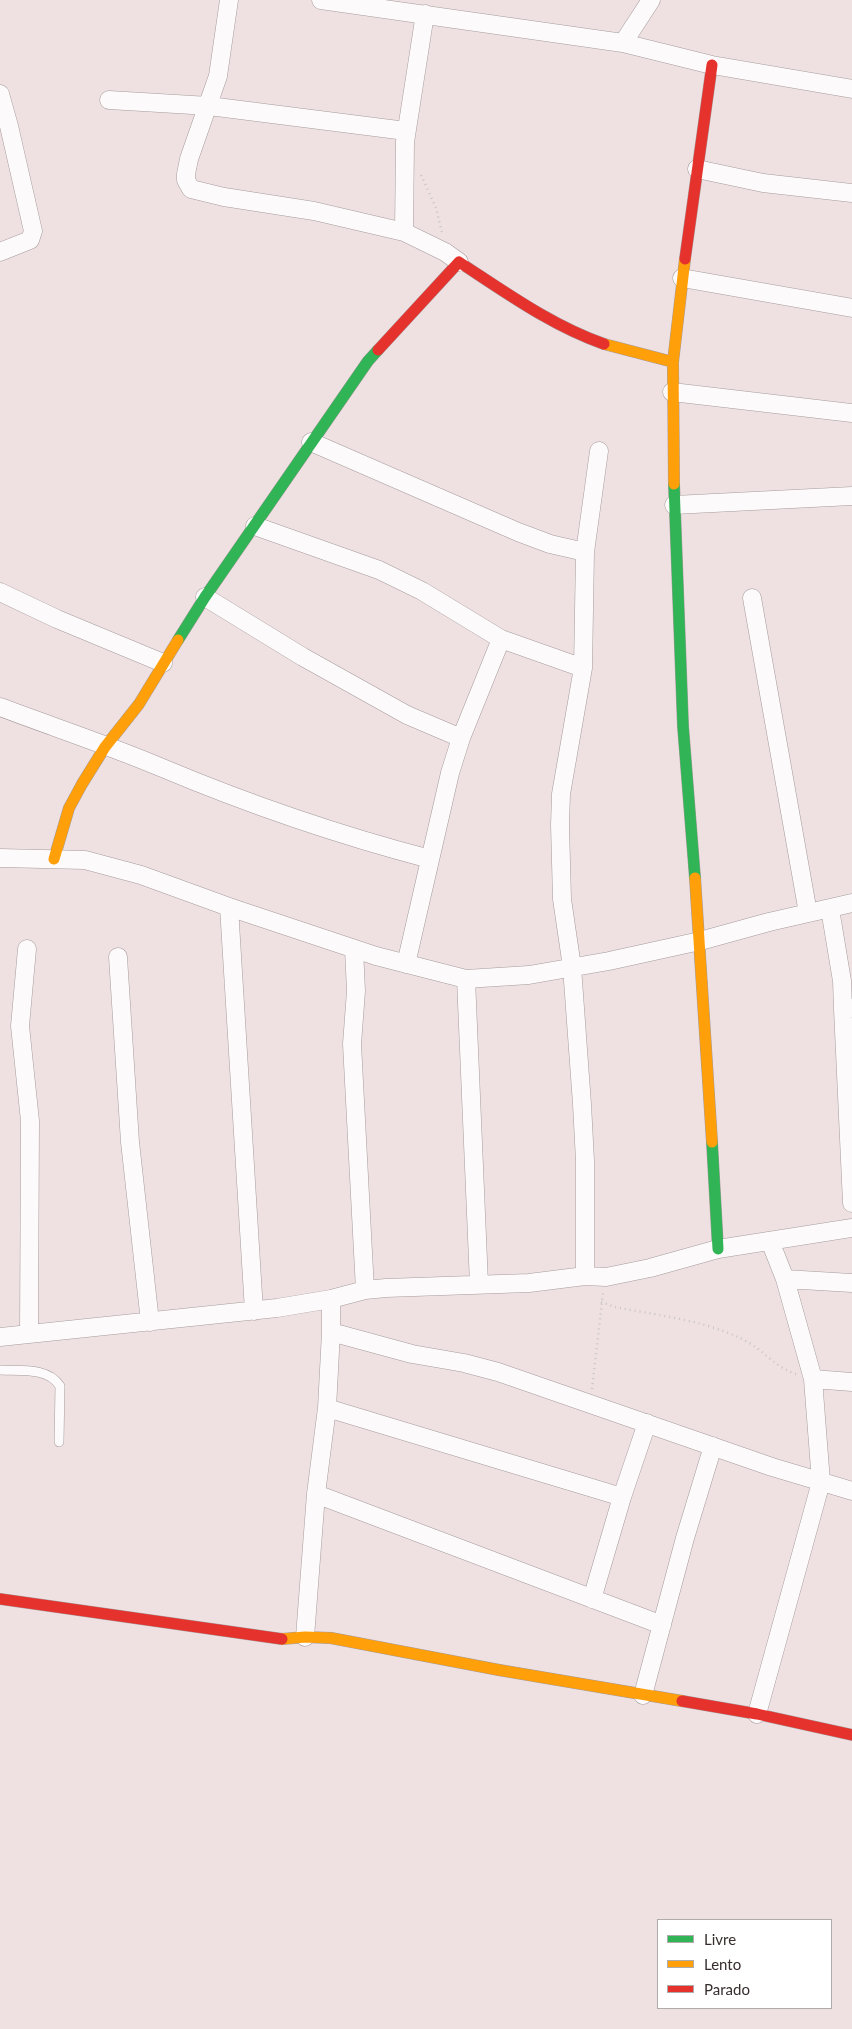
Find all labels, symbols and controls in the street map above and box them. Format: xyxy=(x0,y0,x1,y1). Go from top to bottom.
legend xyxy=(657,1919,832,2009)
text: Livre xyxy=(704,1930,736,1948)
text: Lento xyxy=(704,1955,741,1973)
text: Parado xyxy=(704,1980,750,1998)

